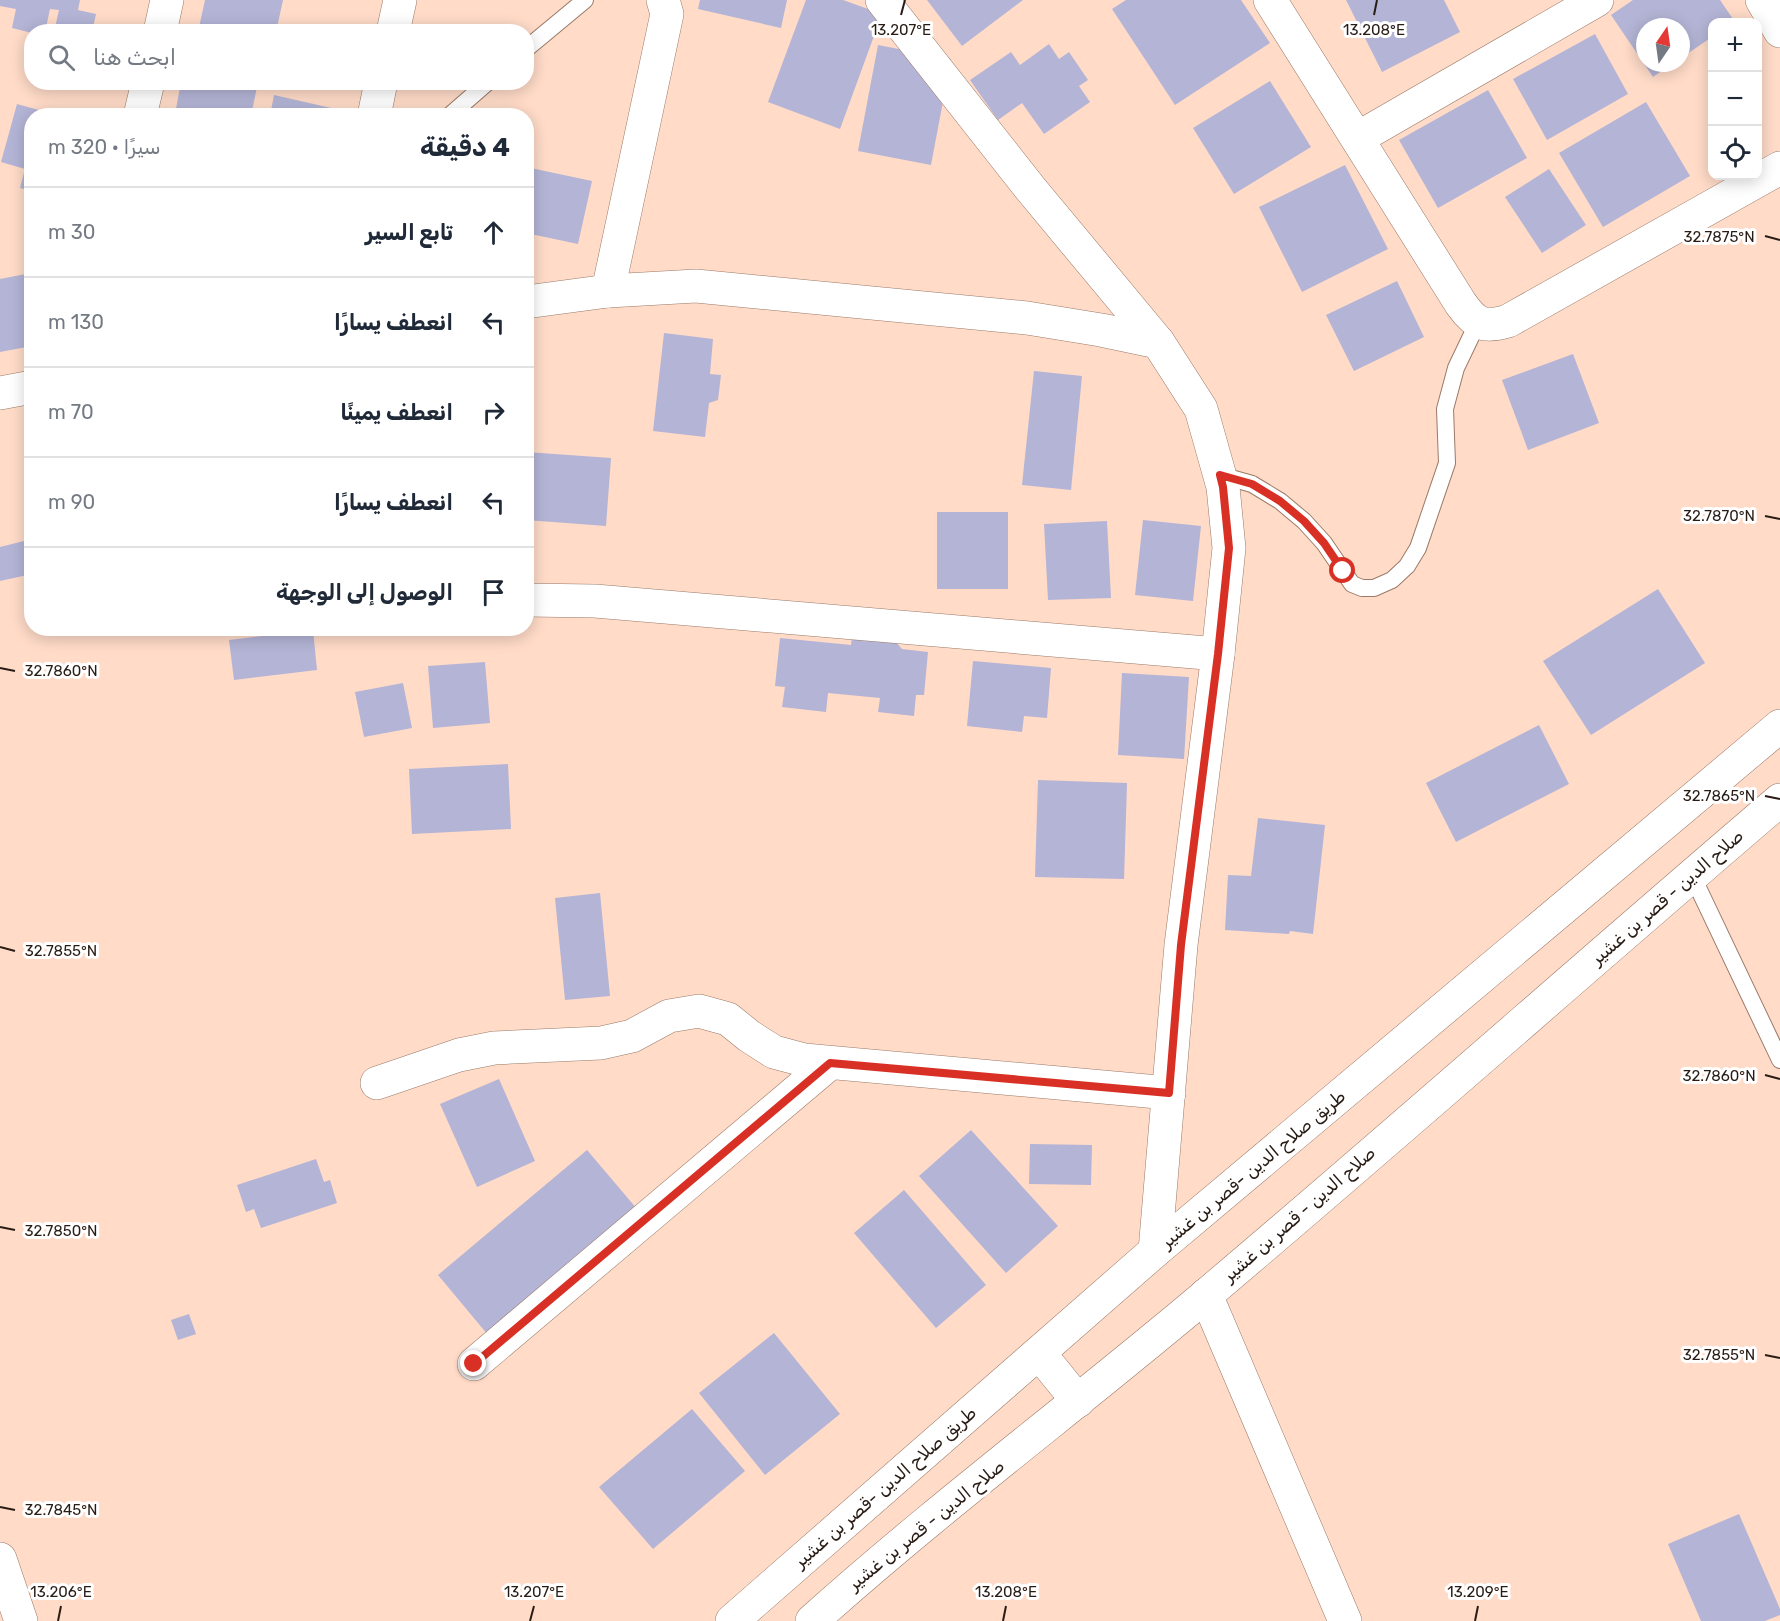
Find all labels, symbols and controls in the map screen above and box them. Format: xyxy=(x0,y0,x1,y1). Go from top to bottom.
north arrow xyxy=(1636,18,1690,72)
map controls xyxy=(1708,18,1762,180)
button: + xyxy=(1708,18,1762,72)
text: 13.207°E xyxy=(871,21,931,39)
text: 13.208°E xyxy=(1343,21,1405,39)
search box xyxy=(24,24,534,90)
icon: search xyxy=(45,41,78,74)
text: ابحث هنا xyxy=(93,44,176,71)
button: − xyxy=(1708,72,1762,126)
button: locate xyxy=(1708,126,1762,180)
text: 4 دقيقة xyxy=(420,132,510,163)
text: سيرًا · 320 m xyxy=(48,135,161,159)
icon: ahead xyxy=(477,216,510,249)
text: تابع السير xyxy=(365,219,453,246)
text: 30 m xyxy=(48,220,95,244)
text: 32.7875°N xyxy=(1683,228,1755,246)
icon: left xyxy=(477,306,510,339)
text: انعطف يسارًا xyxy=(334,309,453,336)
text: 130 m xyxy=(48,310,104,334)
icon: right xyxy=(477,396,510,429)
text: انعطف يمينًا xyxy=(340,399,453,426)
text: 70 m xyxy=(48,400,94,424)
icon: left xyxy=(477,486,510,519)
text: انعطف يسارًا xyxy=(334,489,453,516)
text: 90 m xyxy=(48,490,95,514)
text: 32.7870°N xyxy=(1683,507,1755,525)
route start xyxy=(1329,557,1355,583)
icon: arrive xyxy=(477,576,510,609)
text: الوصول إلى الوجهة xyxy=(276,579,453,606)
text: 32.7860°N xyxy=(24,662,98,680)
text: 32.7865°N xyxy=(1683,787,1755,805)
street label: صلاح الدين - قصر بن غشير xyxy=(1585,825,1749,971)
text: 32.7855°N xyxy=(25,942,97,960)
text: 32.7860°N xyxy=(1682,1067,1756,1085)
street label: طريق صلاح الدين -قصر بن غشير xyxy=(1155,1085,1351,1254)
street label: صلاح الدين - قصر بن غشير xyxy=(1217,1142,1381,1288)
text: 32.7850°N xyxy=(24,1222,98,1240)
text: 32.7855°N xyxy=(1683,1346,1755,1364)
route end xyxy=(460,1350,486,1376)
street label: طريق صلاح الدين -قصر بن غشير xyxy=(788,1402,981,1574)
street label: صلاح الدين - قصر بن غشير xyxy=(842,1455,1009,1596)
text: 32.7845°N xyxy=(25,1501,97,1519)
text: 13.206°E xyxy=(30,1583,92,1601)
text: 13.207°E xyxy=(504,1583,564,1601)
text: 13.208°E xyxy=(975,1583,1037,1601)
text: 13.209°E xyxy=(1447,1583,1509,1601)

